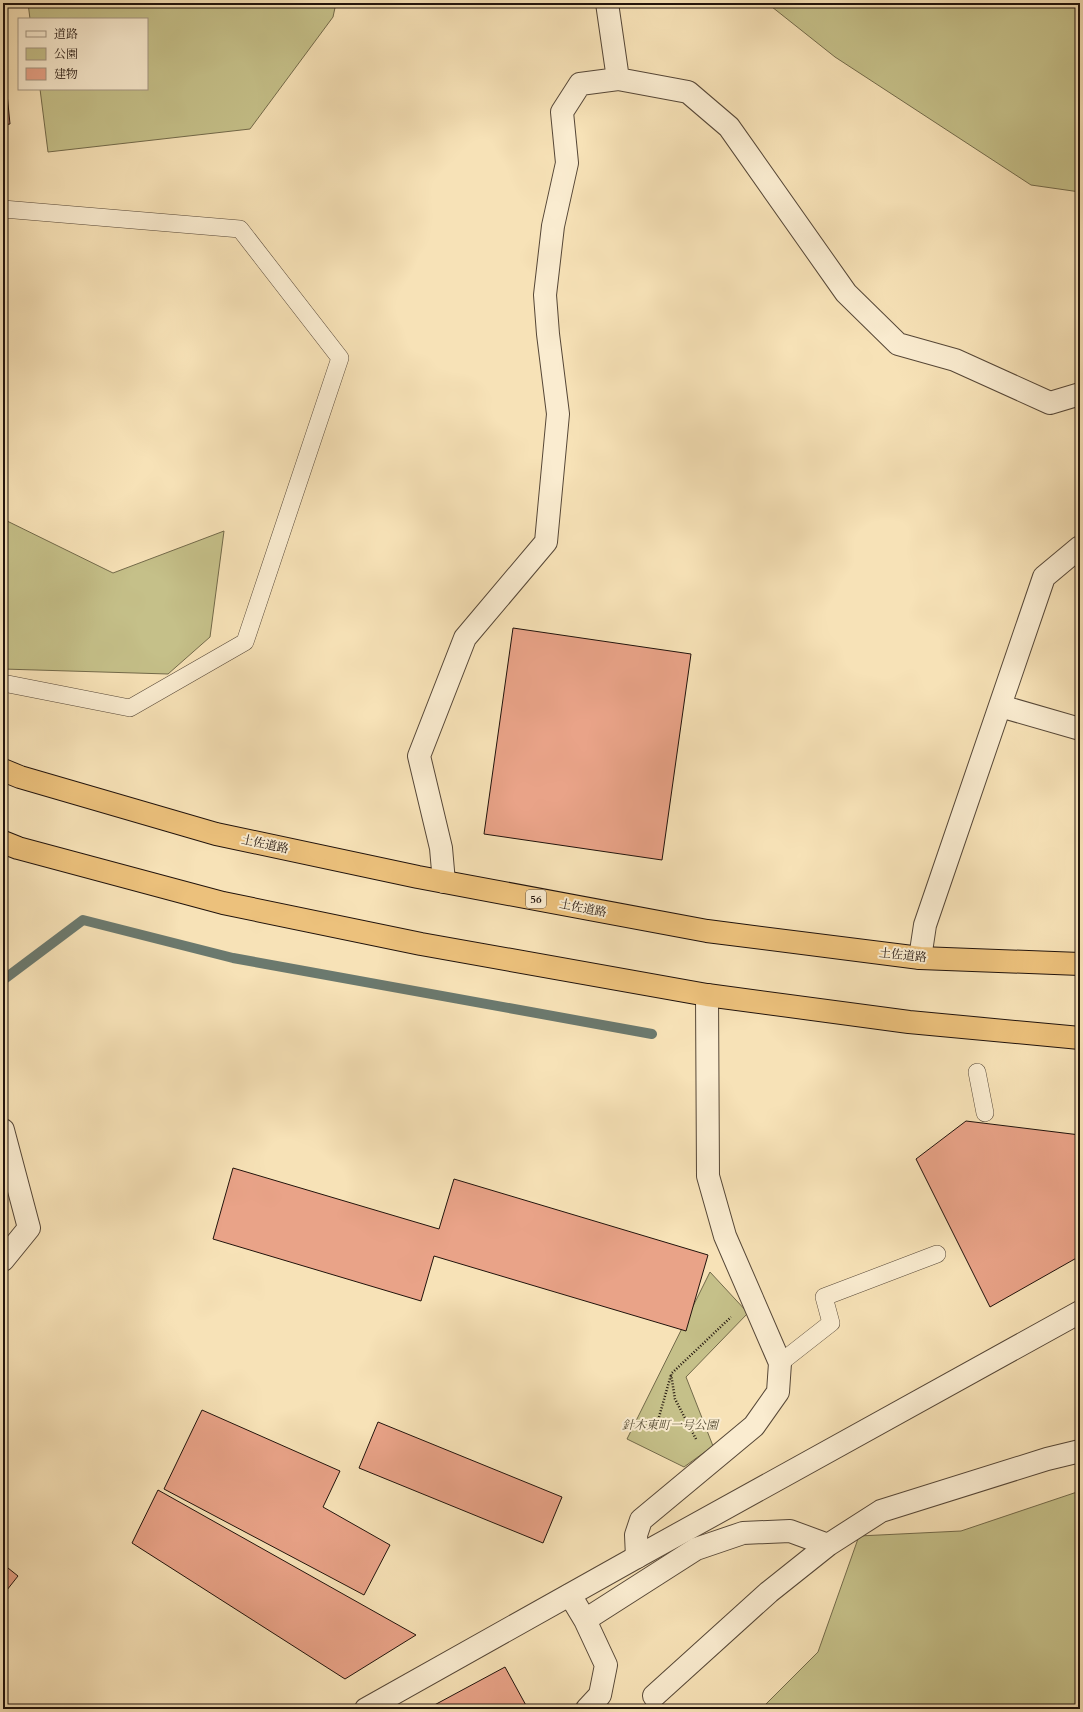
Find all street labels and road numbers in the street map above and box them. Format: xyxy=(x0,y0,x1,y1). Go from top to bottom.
street label: 土佐道路 xyxy=(240,831,290,857)
road number: 56 xyxy=(526,890,546,908)
street label: 土佐道路 xyxy=(558,896,608,920)
street label: 土佐道路 xyxy=(878,945,928,965)

